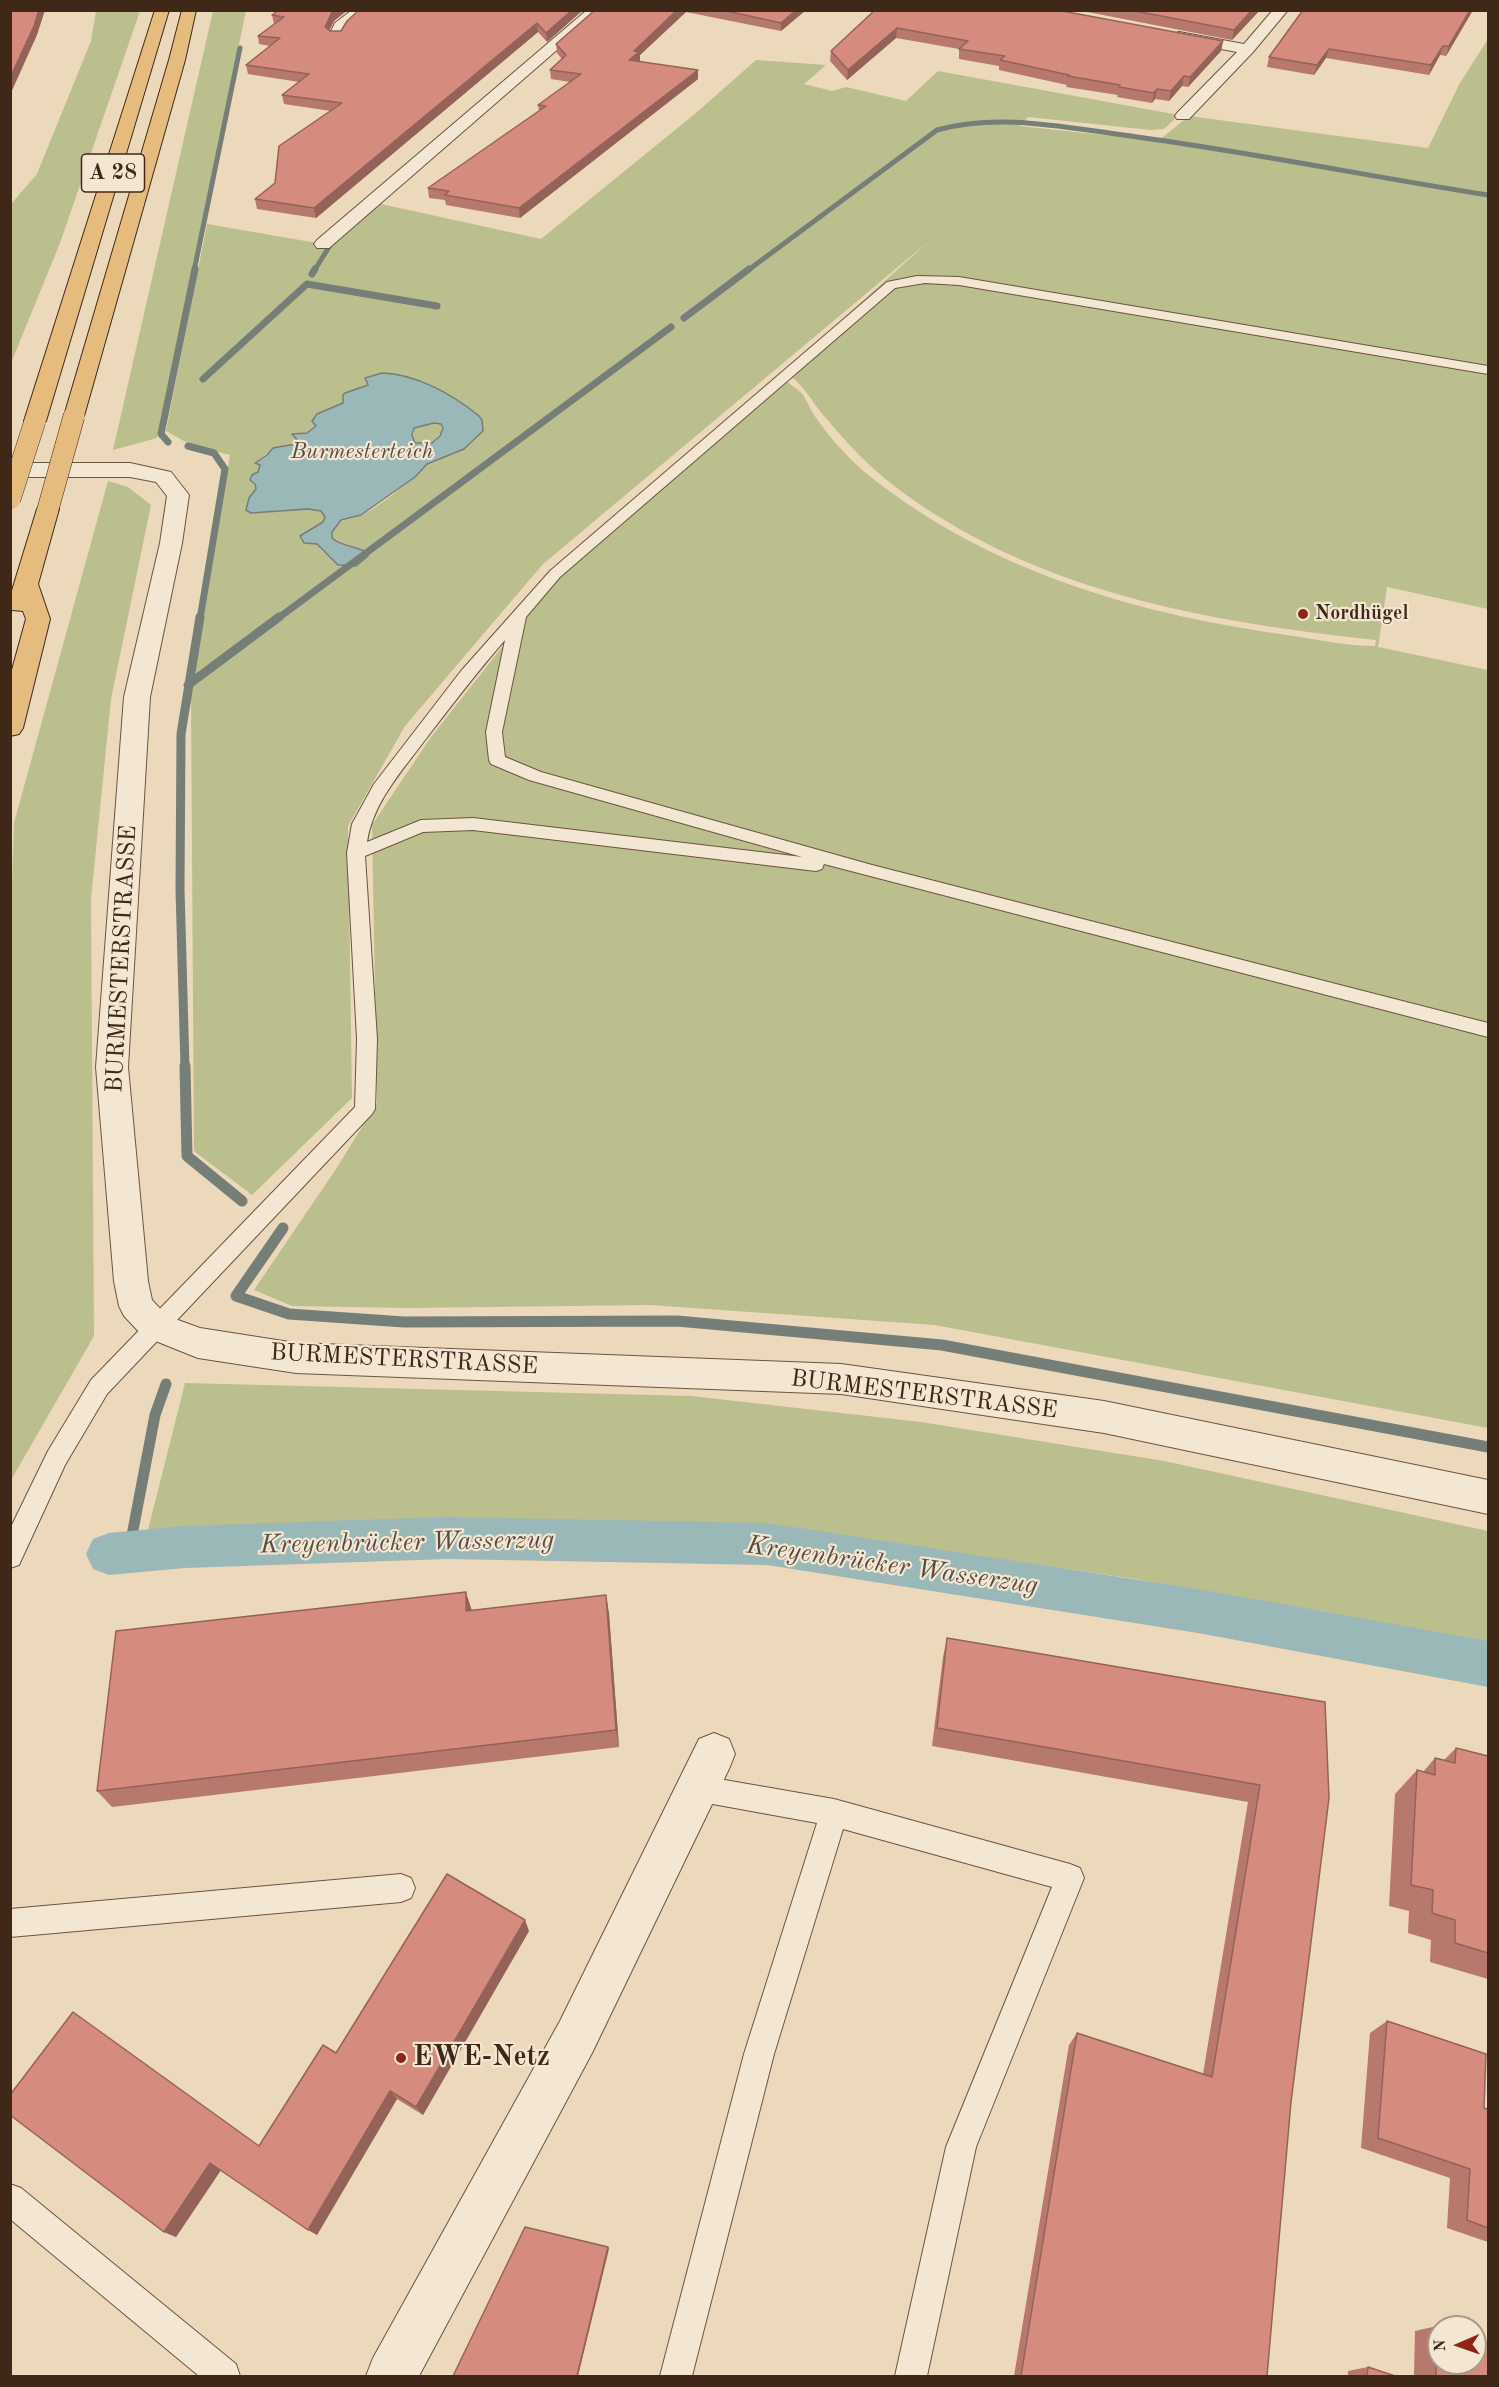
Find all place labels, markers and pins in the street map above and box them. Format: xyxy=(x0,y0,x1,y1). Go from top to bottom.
place label: Nordhügel xyxy=(1315,602,1409,626)
marker: Nordhügel xyxy=(1296,607,1310,621)
place label: EWE-Netz xyxy=(413,2041,550,2075)
marker: EWE-Netz xyxy=(394,2051,408,2065)

